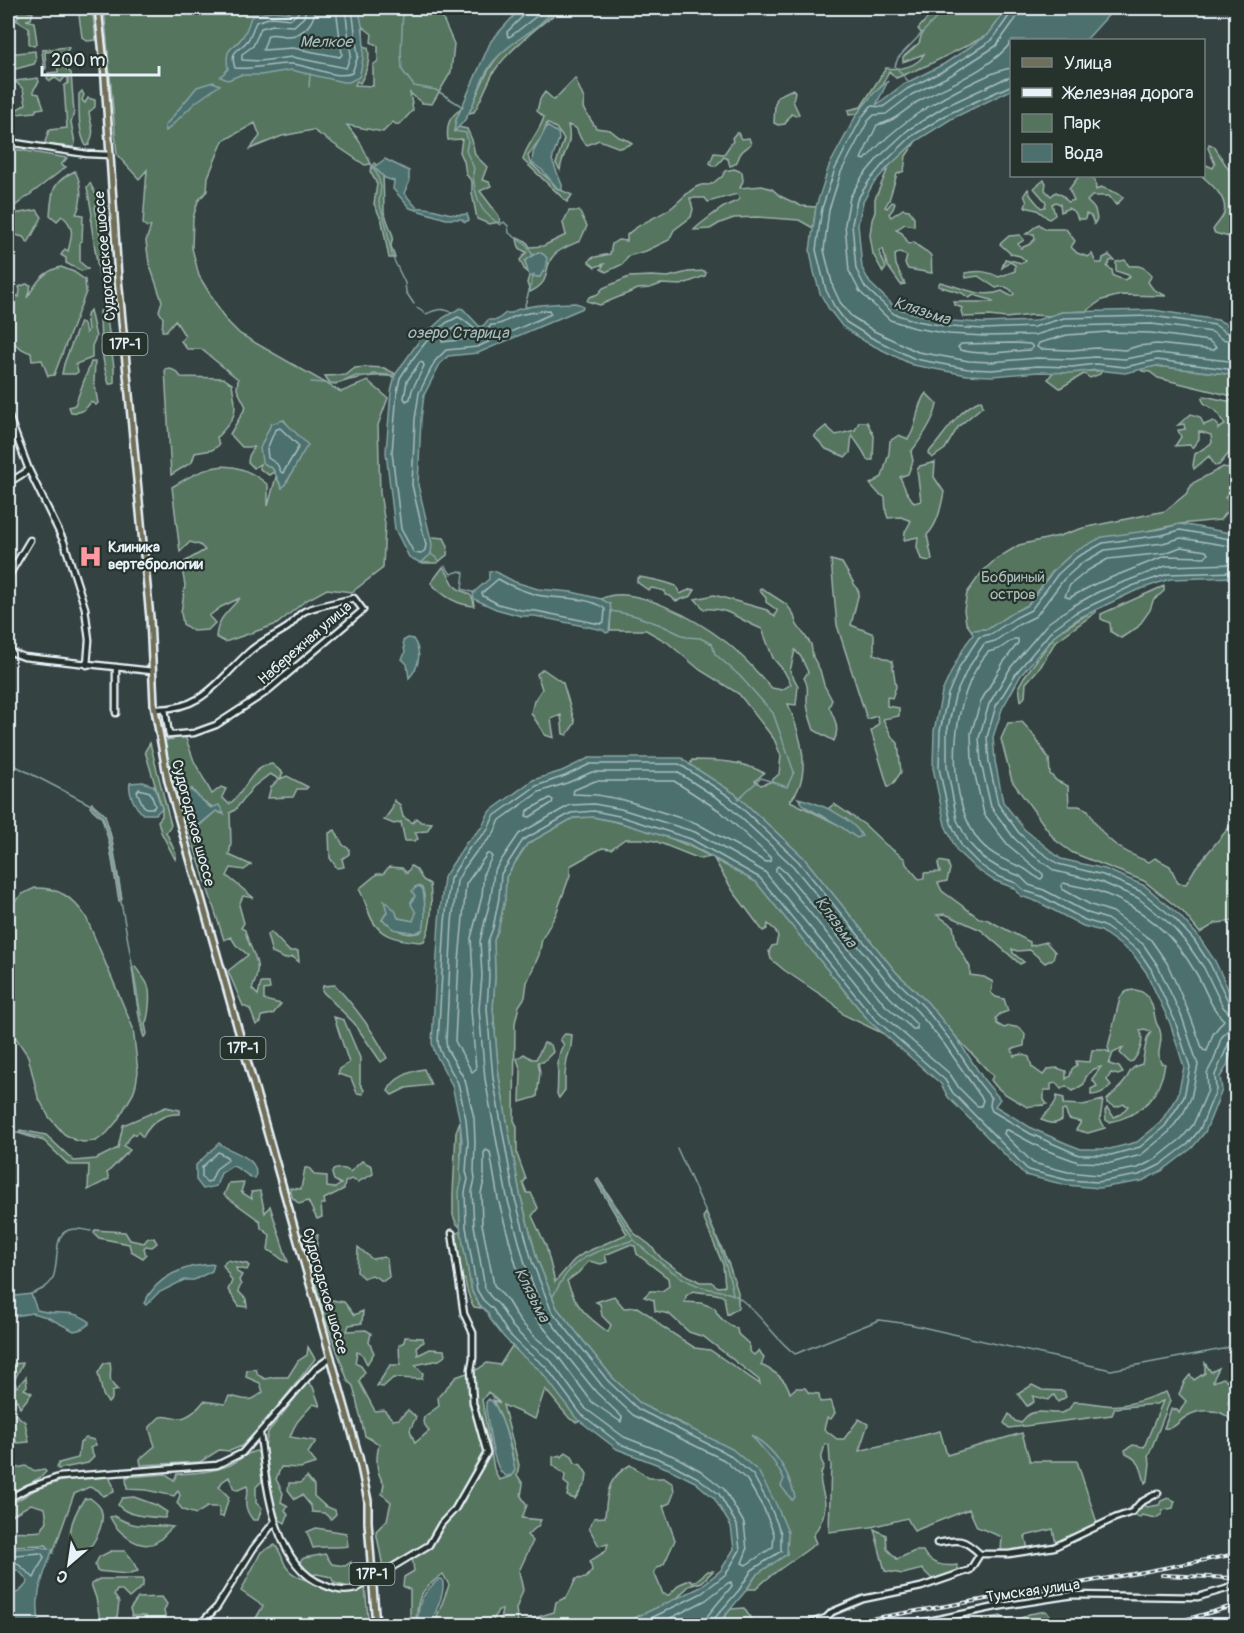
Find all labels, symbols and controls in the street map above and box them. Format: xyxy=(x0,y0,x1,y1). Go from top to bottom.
water label: Мелкое xyxy=(300,32,354,52)
scale bar xyxy=(42,39,159,77)
legend xyxy=(1010,39,1205,177)
text: 200 m xyxy=(51,49,106,72)
text: Улица xyxy=(1064,52,1112,75)
text: Железная дорога xyxy=(1061,82,1194,105)
text: Парк xyxy=(1064,112,1101,135)
text: Вода xyxy=(1064,142,1103,165)
street label: Судогодское шоссе xyxy=(90,190,120,322)
water label: Клязьма xyxy=(891,292,954,330)
water label: озеро Старица xyxy=(407,323,510,343)
road number: 17Р-1 xyxy=(102,333,148,355)
place label: Клиника вертебрологии xyxy=(108,538,203,574)
hospital icon: Клиника вертебрологии xyxy=(77,543,103,569)
park label: Бобриный остров xyxy=(981,568,1045,604)
street label: Набережная улица xyxy=(254,597,356,689)
street label: Судогодское шоссе xyxy=(167,758,219,889)
water label: Клязьма xyxy=(811,893,862,953)
road number: 17Р-1 xyxy=(220,1037,266,1059)
street label: Судогодское шоссе xyxy=(298,1226,352,1357)
water label: Клязьма xyxy=(510,1265,555,1327)
north arrow xyxy=(39,1534,99,1594)
road number: 17Р-1 xyxy=(350,1563,394,1585)
text: С xyxy=(53,1565,71,1587)
street label: Тумская улица xyxy=(985,1575,1081,1607)

